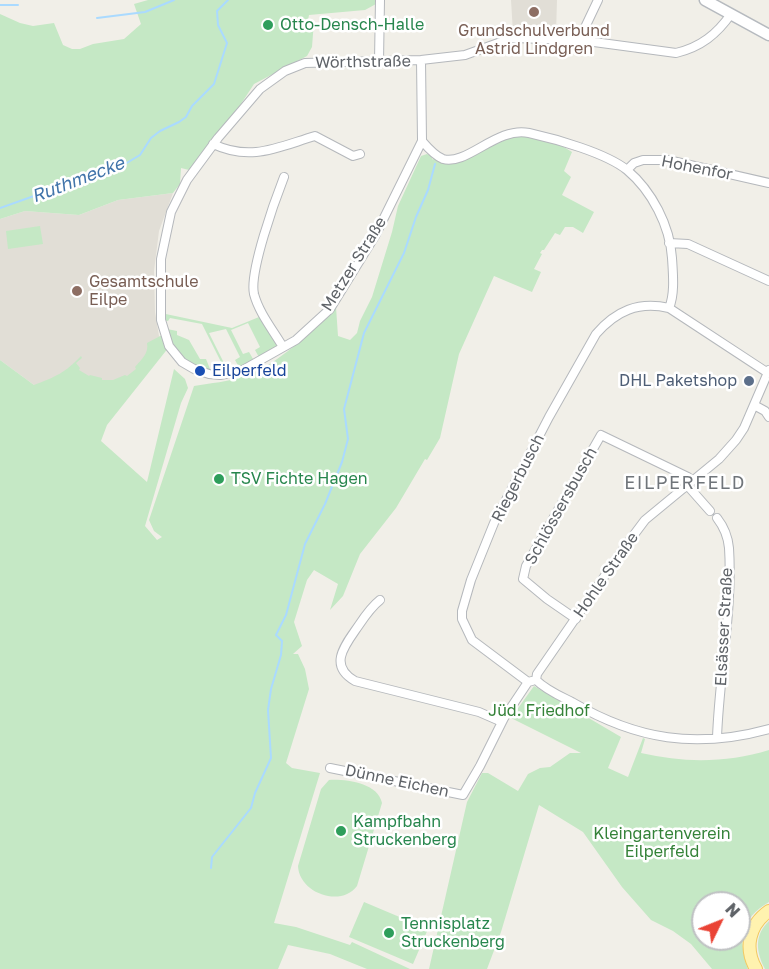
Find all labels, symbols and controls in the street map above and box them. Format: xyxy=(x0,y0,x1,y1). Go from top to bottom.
marker: Grundschulverbund Astrid Lindgren xyxy=(527,5,541,19)
place label: Otto-Densch-Halle xyxy=(280,15,424,35)
marker: Otto-Densch-Halle xyxy=(261,18,275,32)
place label: Grundschulverbund Astrid Lindgren xyxy=(458,21,610,59)
street label: Wörthstraße xyxy=(315,52,411,72)
water label: Ruthmecke xyxy=(29,152,127,208)
street label: Hohenfor xyxy=(660,152,734,184)
street label: Metzer Straße xyxy=(317,213,391,315)
place label: Gesamtschule Eilpe xyxy=(89,272,198,310)
marker: Gesamtschule Eilpe xyxy=(70,284,84,298)
place label: Eilperfeld xyxy=(212,361,287,381)
marker: Eilperfeld xyxy=(193,364,207,378)
place label: DHL Paketshop xyxy=(619,371,737,391)
marker: DHL Paketshop xyxy=(742,374,756,388)
street label: Riegerbusch xyxy=(488,431,548,525)
street label: Schlössersbusch xyxy=(521,444,601,568)
place label: TSV Fichte Hagen xyxy=(231,469,368,489)
marker: TSV Fichte Hagen xyxy=(212,472,226,486)
district label: EILPERFELD xyxy=(624,472,746,494)
street label: Hohle Straße xyxy=(570,529,642,621)
street label: Elsässer Straße xyxy=(711,567,737,687)
park label: Jüd. Friedhof xyxy=(488,701,590,721)
street label: Dünne Eichen xyxy=(343,761,451,801)
place label: Kampfbahn Struckenberg xyxy=(353,812,457,850)
marker: Kampfbahn Struckenberg xyxy=(334,824,348,838)
park label: Kleingartenverein Eilperfeld xyxy=(593,824,731,862)
north arrow xyxy=(691,891,751,951)
text: N xyxy=(721,899,744,921)
place label: Tennisplatz Struckenberg xyxy=(401,914,505,952)
marker: Tennisplatz Struckenberg xyxy=(382,926,396,940)

